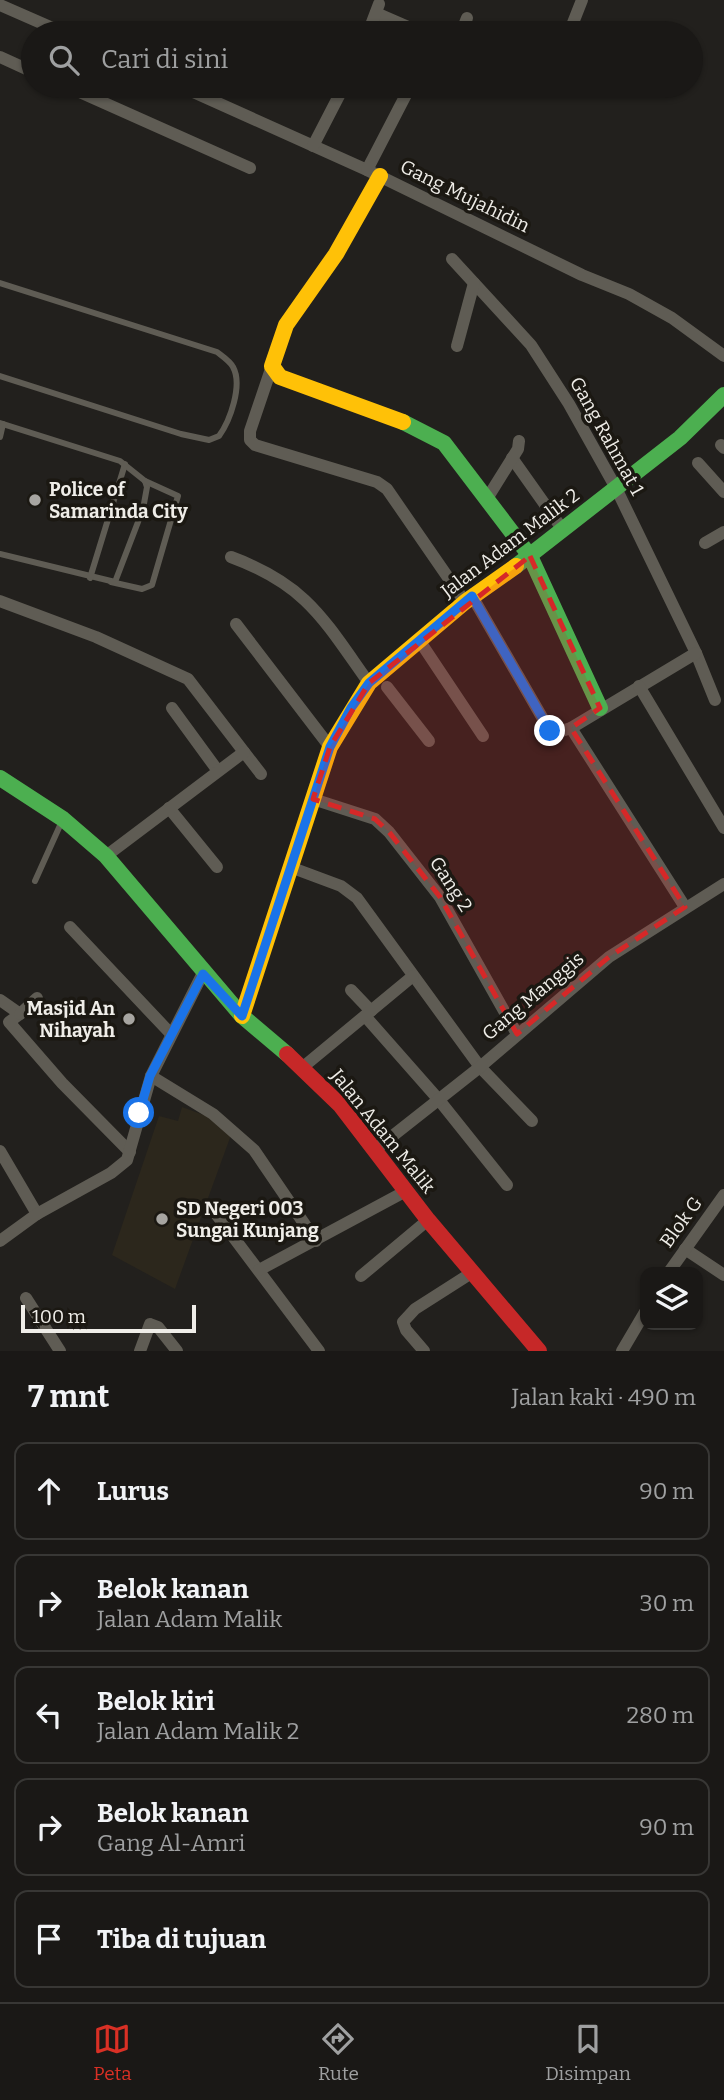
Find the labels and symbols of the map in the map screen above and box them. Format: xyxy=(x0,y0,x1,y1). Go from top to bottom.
street label: Gang Mujahidin xyxy=(396,155,534,237)
street label: Gang Rahmat 1 xyxy=(565,373,649,500)
place label: Police of Samarinda City xyxy=(49,478,188,523)
street label: Jalan Adam Malik 2 xyxy=(436,484,584,603)
marker: Police of Samarinda City xyxy=(27,492,43,508)
route end xyxy=(534,715,565,746)
street label: Gang 2 xyxy=(425,852,477,916)
street label: Gang Manggis xyxy=(478,947,588,1045)
place label: Masjid An Nihayah xyxy=(27,997,116,1042)
marker: Masjid An Nihayah xyxy=(121,1011,137,1027)
street label: Jalan Adam Malik xyxy=(325,1064,440,1198)
route start xyxy=(123,1097,154,1128)
street label: Blok G xyxy=(655,1192,707,1252)
place label: SD Negeri 003 Sungai Kunjang xyxy=(176,1197,319,1242)
marker: SD Negeri 003 Sungai Kunjang xyxy=(154,1211,170,1227)
scale bar xyxy=(21,1302,196,1334)

